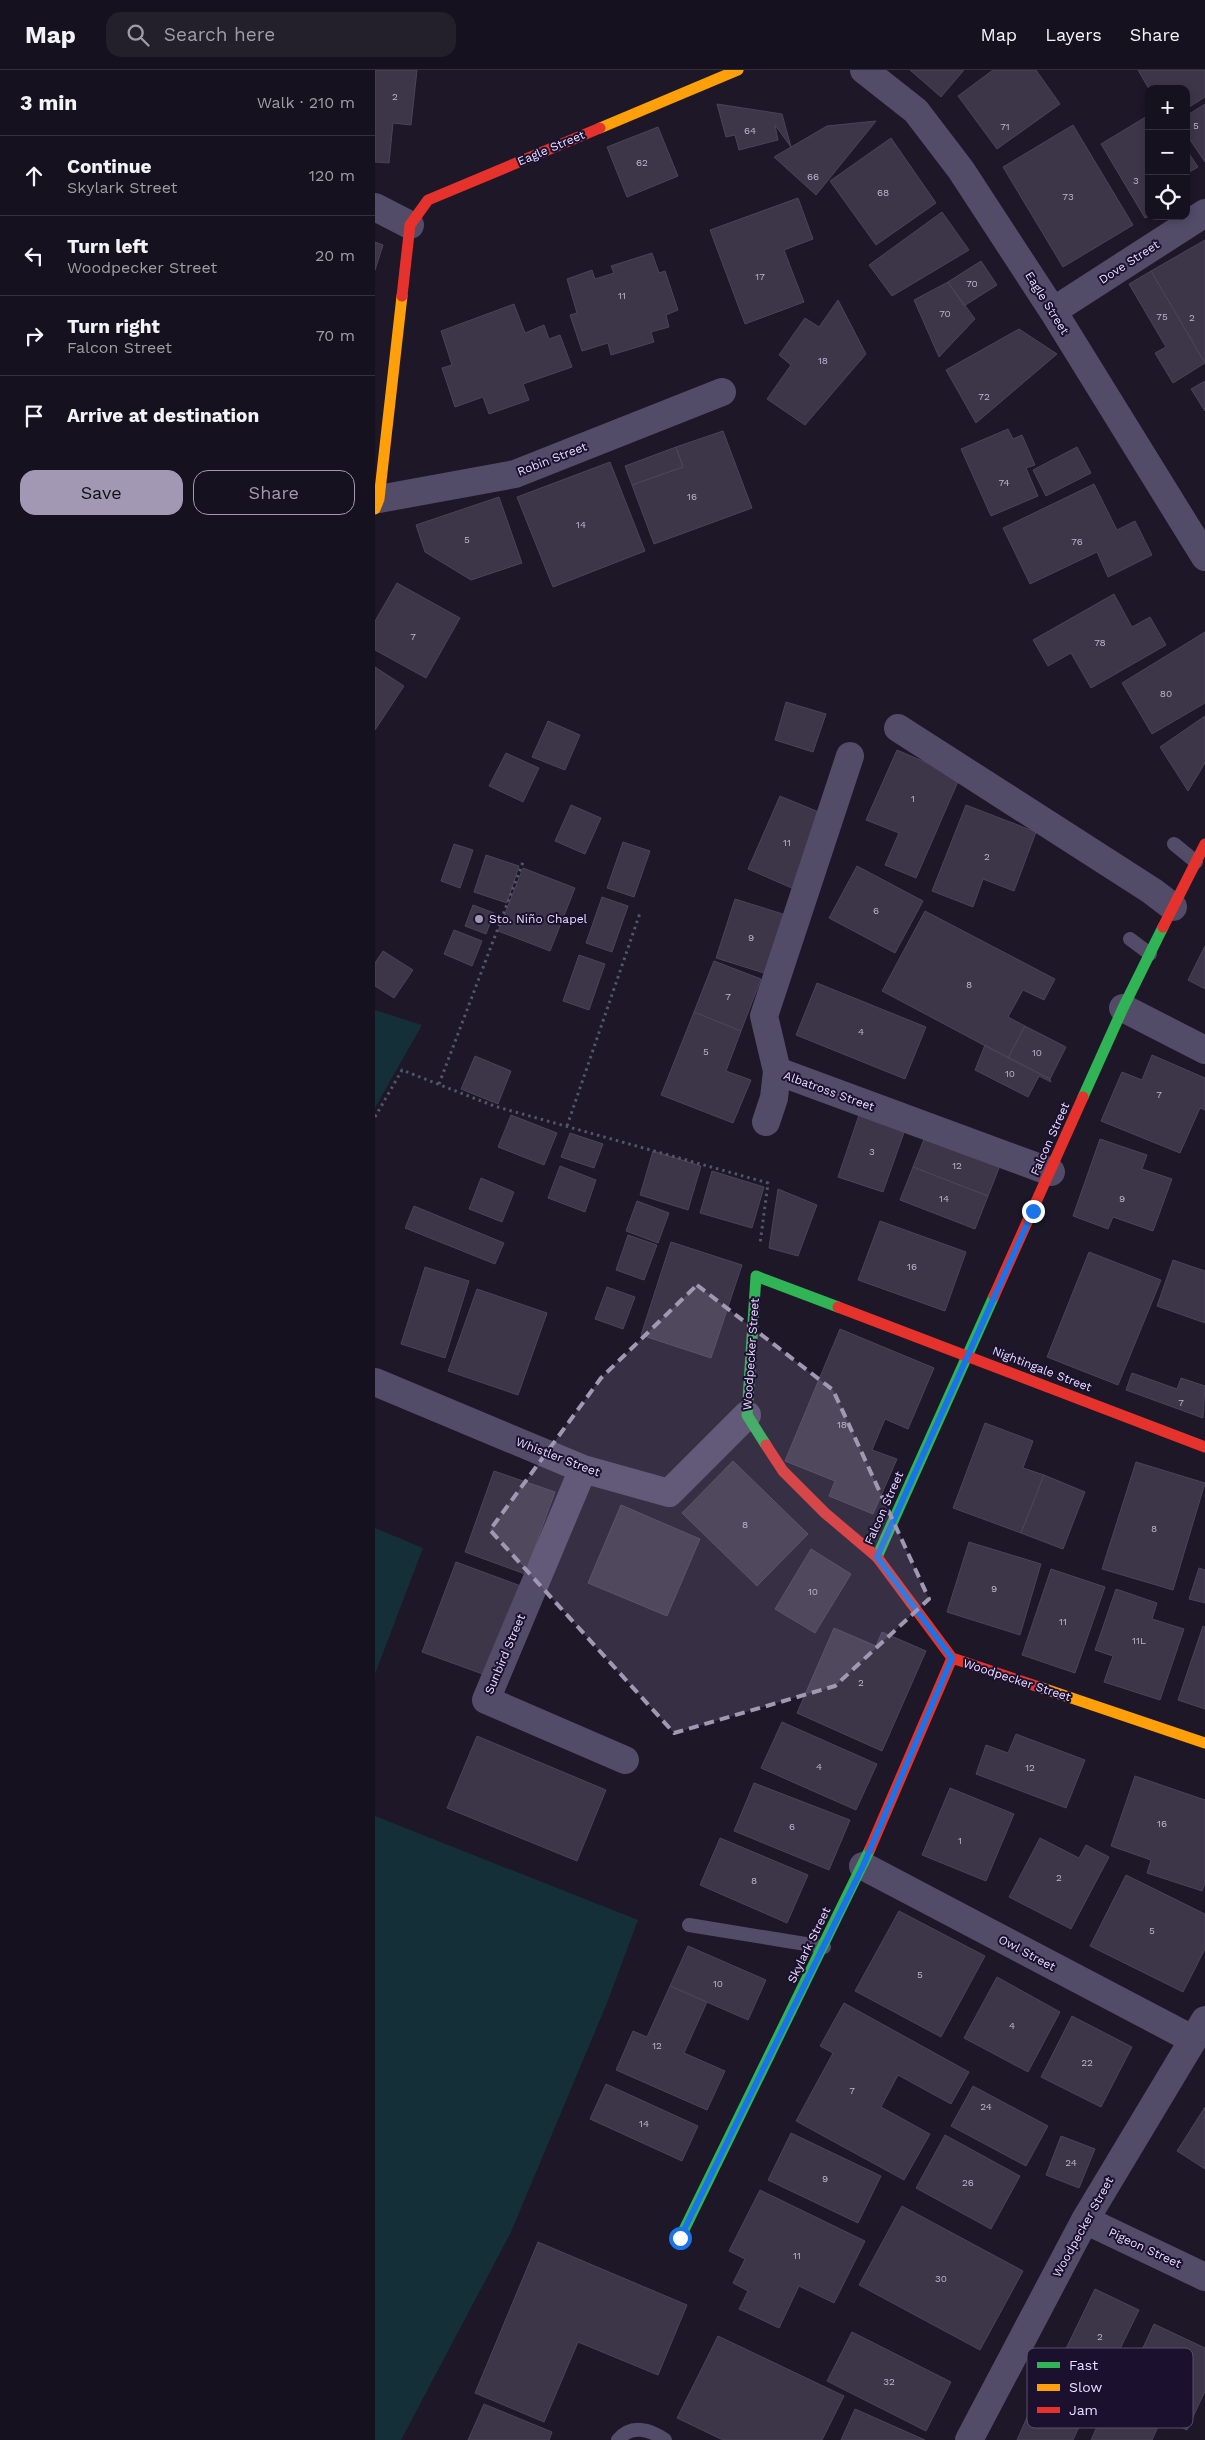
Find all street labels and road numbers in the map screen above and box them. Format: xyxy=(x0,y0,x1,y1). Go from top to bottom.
street label: Eagle Street xyxy=(515,128,587,168)
street label: Dove Street xyxy=(1096,237,1162,287)
street label: Eagle Street xyxy=(1022,269,1072,337)
street label: Robin Street xyxy=(515,439,589,479)
street label: Albatross Street xyxy=(782,1068,876,1114)
street label: Falcon Street xyxy=(1028,1100,1072,1178)
street label: Woodpecker Street xyxy=(740,1297,762,1411)
street label: Nightingale Street xyxy=(990,1344,1094,1394)
street label: Whistler Street xyxy=(514,1435,602,1479)
street label: Falcon Street xyxy=(862,1469,906,1547)
street label: Sunbird Street xyxy=(482,1612,528,1696)
street label: Woodpecker Street xyxy=(961,1656,1073,1704)
street label: Skylark Street xyxy=(785,1905,833,1985)
street label: Owl Street xyxy=(996,1932,1058,1974)
street label: Woodpecker Street xyxy=(1050,2174,1116,2280)
street label: Pigeon Street xyxy=(1106,2225,1184,2271)

